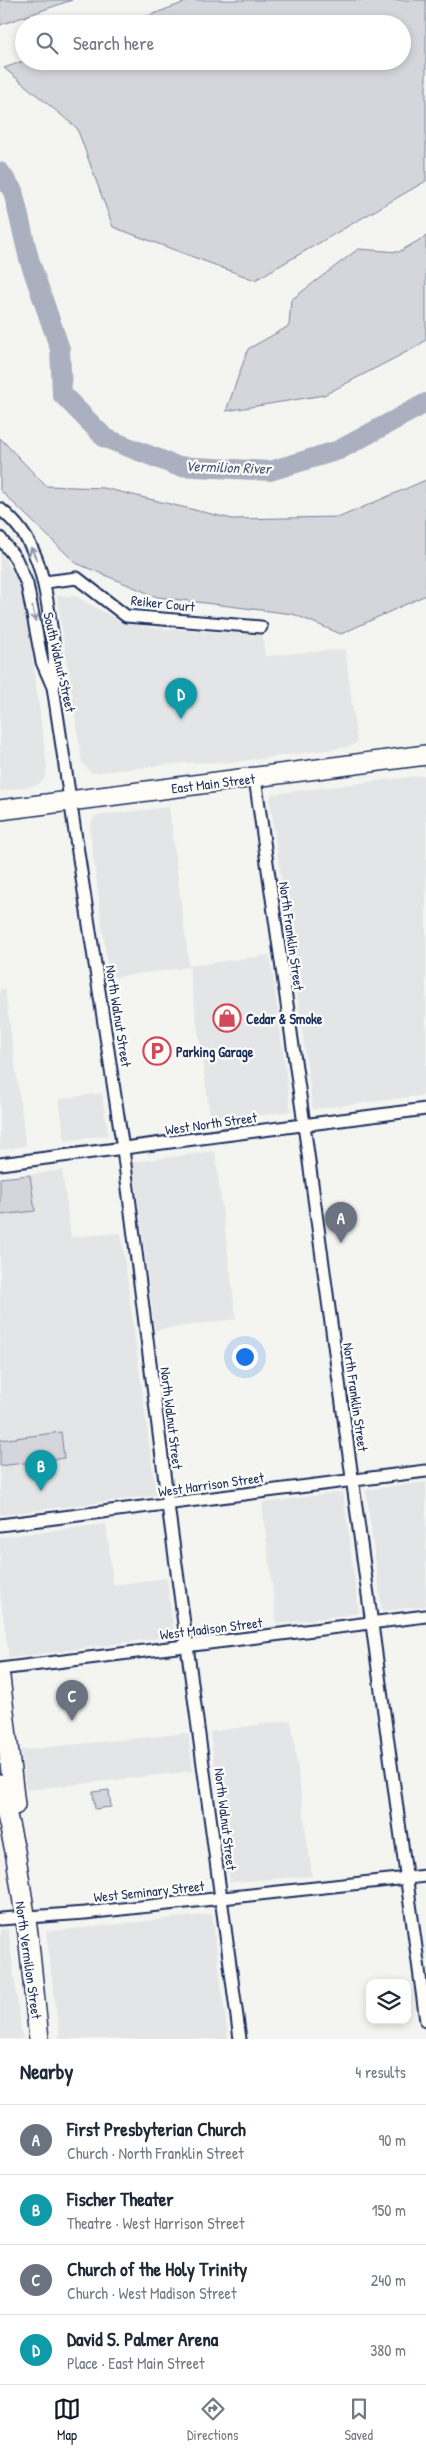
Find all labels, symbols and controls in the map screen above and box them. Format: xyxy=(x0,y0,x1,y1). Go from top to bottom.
search box xyxy=(15,15,411,70)
icon: search xyxy=(33,29,61,57)
text: Search here xyxy=(73,30,154,56)
water label: Vermilion River xyxy=(185,455,273,479)
one-way arrow xyxy=(29,546,39,561)
street label: Reiker Court xyxy=(130,590,196,616)
one-way arrow xyxy=(29,605,39,621)
street label: South Walnut Street xyxy=(39,610,81,714)
pin: D xyxy=(165,678,197,719)
street label: East Main Street xyxy=(170,768,256,798)
street label: North Franklin Street xyxy=(275,880,309,992)
street label: North Walnut Street xyxy=(102,964,136,1068)
shop icon: Cedar & Smoke xyxy=(212,1003,242,1033)
place label: Cedar & Smoke xyxy=(246,1009,323,1028)
parking icon: Parking Garage xyxy=(142,1036,172,1066)
place label: Parking Garage xyxy=(176,1042,254,1063)
street label: West North Street xyxy=(164,1107,258,1139)
pin: A xyxy=(325,1202,357,1243)
street label: North Franklin Street xyxy=(339,1341,373,1453)
your location xyxy=(232,1344,258,1370)
street label: North Walnut Street xyxy=(156,1366,188,1470)
pin: B xyxy=(25,1450,57,1491)
street label: West Harrison Street xyxy=(157,1467,265,1501)
street label: West Madison Street xyxy=(159,1612,264,1644)
pin: C xyxy=(56,1680,88,1721)
street label: North Walnut Street xyxy=(210,1767,242,1871)
street label: West Seminary Street xyxy=(93,1876,206,1907)
street label: North Vermilion Street xyxy=(11,1900,47,2020)
map controls xyxy=(366,1979,411,2024)
button: layers xyxy=(366,1979,411,2024)
text: Nearby xyxy=(20,2057,73,2086)
text: 4 results xyxy=(355,2061,406,2083)
text: First Presbyterian Church xyxy=(67,2116,246,2142)
text: A xyxy=(32,2129,40,2151)
text: 90 m xyxy=(378,2129,406,2151)
text: Church · North Franklin Street xyxy=(67,2142,244,2164)
text: Fischer Theater xyxy=(67,2186,174,2212)
text: B xyxy=(32,2199,40,2221)
text: 150 m xyxy=(372,2199,406,2221)
text: Theatre · West Harrison Street xyxy=(67,2212,244,2234)
text: Church of the Holy Trinity xyxy=(67,2256,247,2282)
text: C xyxy=(32,2269,40,2291)
text: 240 m xyxy=(371,2269,406,2291)
text: Church · West Madison Street xyxy=(67,2282,237,2304)
text: David S. Palmer Arena xyxy=(67,2326,218,2352)
text: D xyxy=(32,2339,40,2361)
text: 380 m xyxy=(370,2339,406,2361)
text: Place · East Main Street xyxy=(67,2352,205,2374)
tab: Map xyxy=(53,2395,81,2444)
tab: Directions xyxy=(187,2395,238,2444)
tab: Saved xyxy=(344,2395,373,2444)

